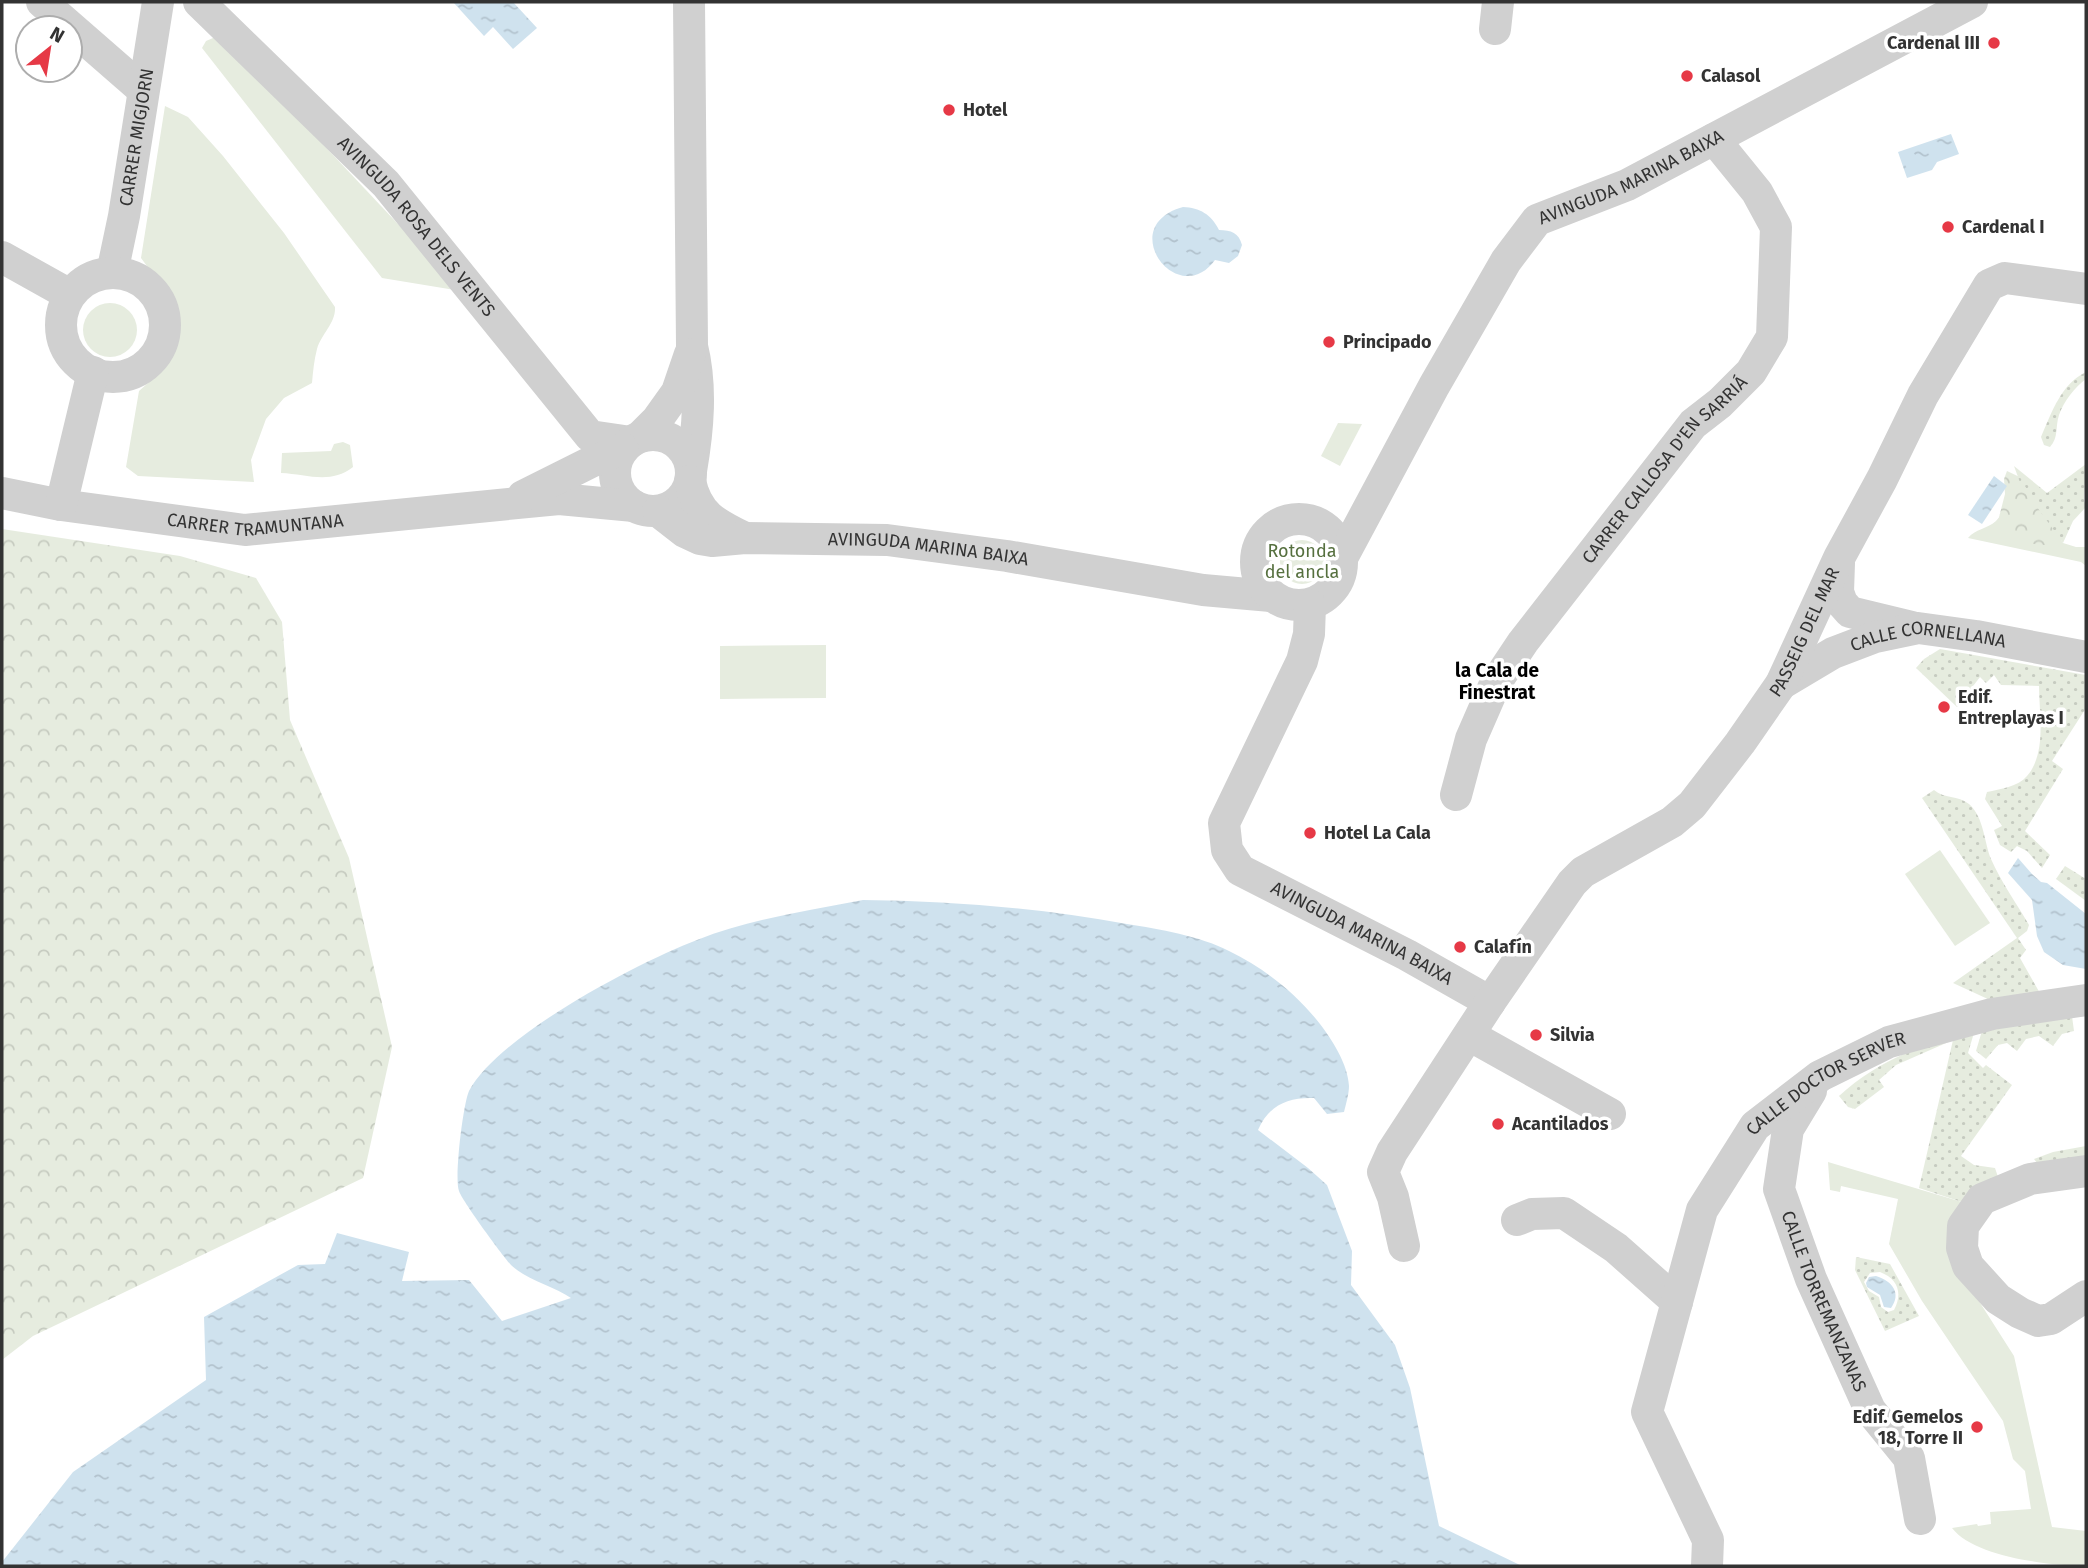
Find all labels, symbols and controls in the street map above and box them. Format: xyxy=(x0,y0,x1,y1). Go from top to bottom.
north arrow xyxy=(14,14,84,84)
text: N xyxy=(46,22,68,48)
place label: Cardenal III xyxy=(1887,32,1980,54)
marker: Cardenal III xyxy=(1986,35,2002,51)
place label: Calasol xyxy=(1701,65,1761,87)
street label: CARRER MIGJORN xyxy=(115,67,158,208)
marker: Calasol xyxy=(1679,68,1695,84)
place label: Hotel xyxy=(963,99,1008,121)
marker: Hotel xyxy=(941,102,957,118)
street label: AVINGUDA MARINA BAIXA xyxy=(1535,124,1728,229)
street label: AVINGUDA ROSA DELS VENTS xyxy=(333,132,500,321)
place label: Cardenal I xyxy=(1962,216,2044,238)
marker: Cardenal I xyxy=(1940,219,1956,235)
place label: Principado xyxy=(1343,331,1432,353)
marker: Principado xyxy=(1321,334,1337,350)
street label: CARRER CALLOSA D'EN SARRIÁ xyxy=(1577,370,1752,568)
street label: CARRER TRAMUNTANA xyxy=(166,509,345,541)
street label: AVINGUDA MARINA BAIXA xyxy=(828,528,1031,571)
park label: Rotonda del ancla xyxy=(1265,540,1339,583)
street label: PASSEIG DEL MAR xyxy=(1764,564,1844,701)
street label: CALLE CORNELLANA xyxy=(1847,616,2009,656)
district label: la Cala de Finestrat xyxy=(1455,659,1539,704)
place label: Edif. Entreplayas I xyxy=(1958,686,2064,729)
marker: Edif. Entreplayas I xyxy=(1936,699,1952,715)
place label: Hotel La Cala xyxy=(1324,822,1431,844)
marker: Hotel La Cala xyxy=(1302,825,1318,841)
street label: AVINGUDA MARINA BAIXA xyxy=(1267,877,1457,990)
place label: Calafín xyxy=(1474,936,1532,958)
marker: Calafín xyxy=(1452,939,1468,955)
place label: Silvia xyxy=(1550,1024,1595,1046)
marker: Silvia xyxy=(1528,1027,1544,1043)
street label: CALLE DOCTOR SERVER xyxy=(1741,1027,1908,1139)
place label: Acantilados xyxy=(1511,1113,1609,1135)
marker: Acantilados xyxy=(1490,1116,1506,1132)
street label: CALLE TORREMANZANAS xyxy=(1777,1208,1871,1395)
place label: Edif. Gemelos 18, Torre II xyxy=(1853,1406,1963,1449)
marker: Edif. Gemelos 18, Torre II xyxy=(1969,1419,1985,1435)

